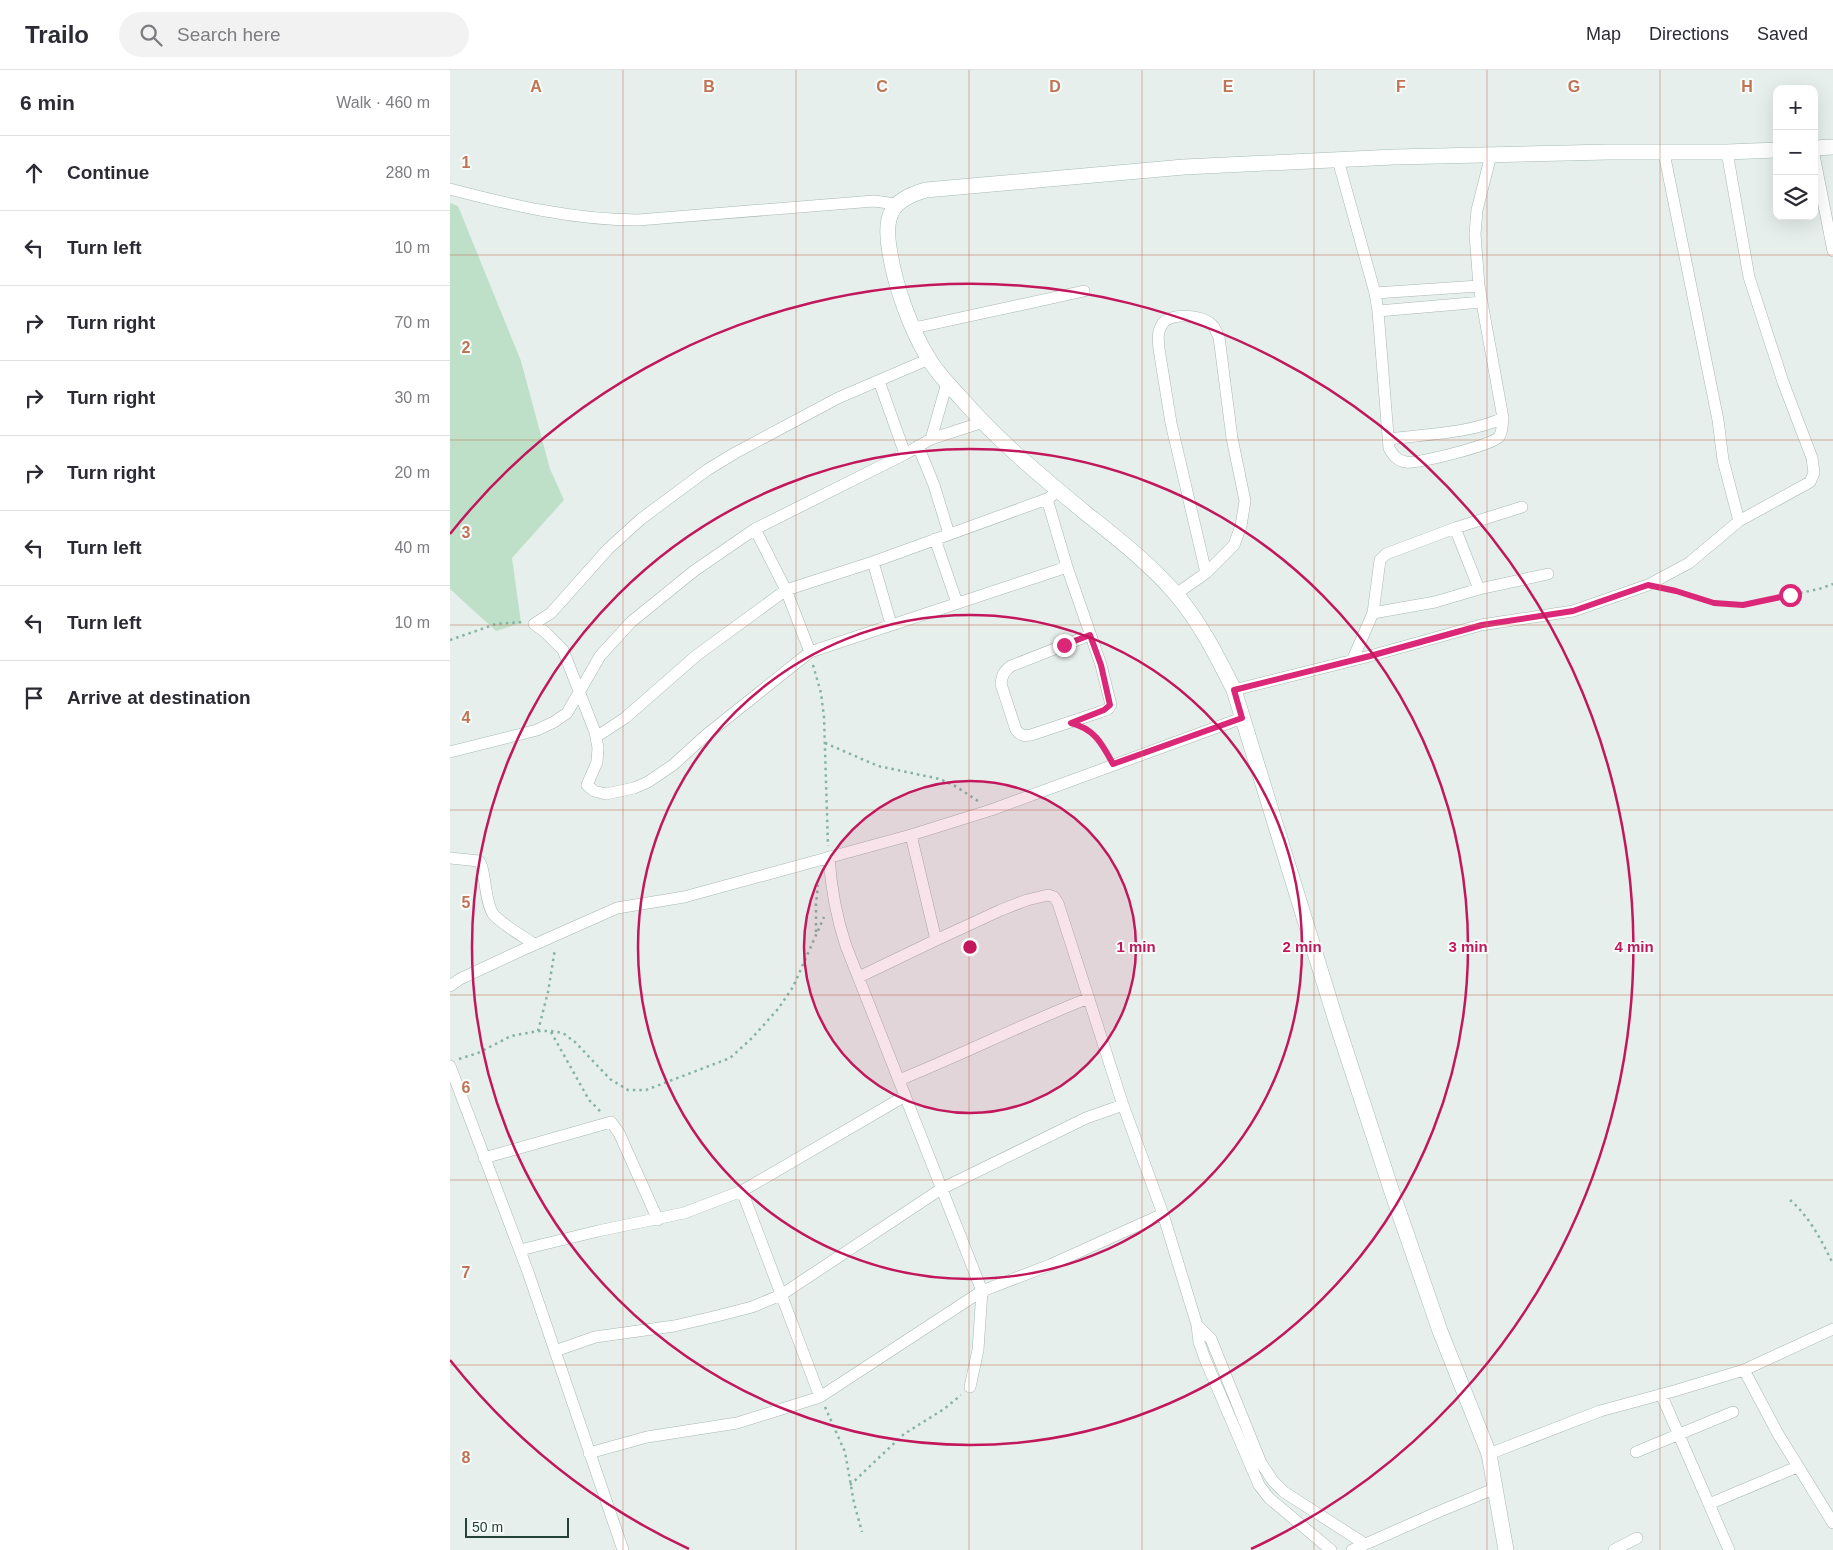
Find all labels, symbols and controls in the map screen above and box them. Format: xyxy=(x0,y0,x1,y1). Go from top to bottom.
search box xyxy=(119,12,469,57)
text: Trailo xyxy=(25,21,89,48)
icon: search xyxy=(137,21,165,49)
text: Search here xyxy=(177,24,281,45)
text: Map xyxy=(1586,24,1621,44)
text: Directions xyxy=(1649,24,1729,44)
text: Saved xyxy=(1757,24,1808,44)
text: A xyxy=(530,78,542,95)
text: B xyxy=(703,78,715,95)
text: C xyxy=(876,78,888,95)
text: D xyxy=(1049,78,1061,95)
text: E xyxy=(1223,78,1234,95)
text: F xyxy=(1396,78,1406,95)
text: G xyxy=(1568,78,1580,95)
text: H xyxy=(1741,78,1753,95)
map controls xyxy=(1773,85,1818,220)
button: + xyxy=(1773,85,1818,130)
text: 6 min xyxy=(20,91,75,114)
text: Walk · 460 m xyxy=(336,94,430,111)
button: − xyxy=(1773,130,1818,175)
text: 1 xyxy=(462,154,471,171)
icon: ahead xyxy=(20,159,48,187)
text: Continue xyxy=(67,162,149,183)
text: 280 m xyxy=(386,164,430,181)
button: layers xyxy=(1773,175,1818,220)
icon: left xyxy=(20,234,48,262)
text: Turn left xyxy=(67,237,142,258)
text: 10 m xyxy=(394,239,430,256)
icon: right xyxy=(20,309,48,337)
text: Turn right xyxy=(67,312,155,333)
text: 70 m xyxy=(394,314,430,331)
text: 2 xyxy=(462,339,471,356)
icon: right xyxy=(20,384,48,412)
text: Turn right xyxy=(67,387,155,408)
text: 30 m xyxy=(394,389,430,406)
icon: right xyxy=(20,459,48,487)
text: Turn right xyxy=(67,462,155,483)
text: 20 m xyxy=(394,464,430,481)
text: 3 xyxy=(462,524,471,541)
icon: left xyxy=(20,534,48,562)
text: Turn left xyxy=(67,537,142,558)
text: 40 m xyxy=(394,539,430,556)
route start xyxy=(1779,584,1802,607)
icon: left xyxy=(20,609,48,637)
text: Turn left xyxy=(67,612,142,633)
text: 10 m xyxy=(394,614,430,631)
route end xyxy=(1053,634,1076,657)
icon: arrive xyxy=(20,684,48,712)
text: Arrive at destination xyxy=(67,687,251,708)
text: 4 xyxy=(462,709,471,726)
text: 5 xyxy=(462,894,471,911)
centre of rings xyxy=(961,938,979,956)
text: 1 min xyxy=(1116,938,1156,955)
text: 2 min xyxy=(1282,938,1322,955)
text: 3 min xyxy=(1448,938,1488,955)
text: 4 min xyxy=(1614,938,1654,955)
text: 6 xyxy=(462,1079,471,1096)
text: 7 xyxy=(462,1264,471,1281)
text: 8 xyxy=(462,1449,471,1466)
scale bar xyxy=(465,1515,569,1538)
text: 50 m xyxy=(472,1519,503,1535)

